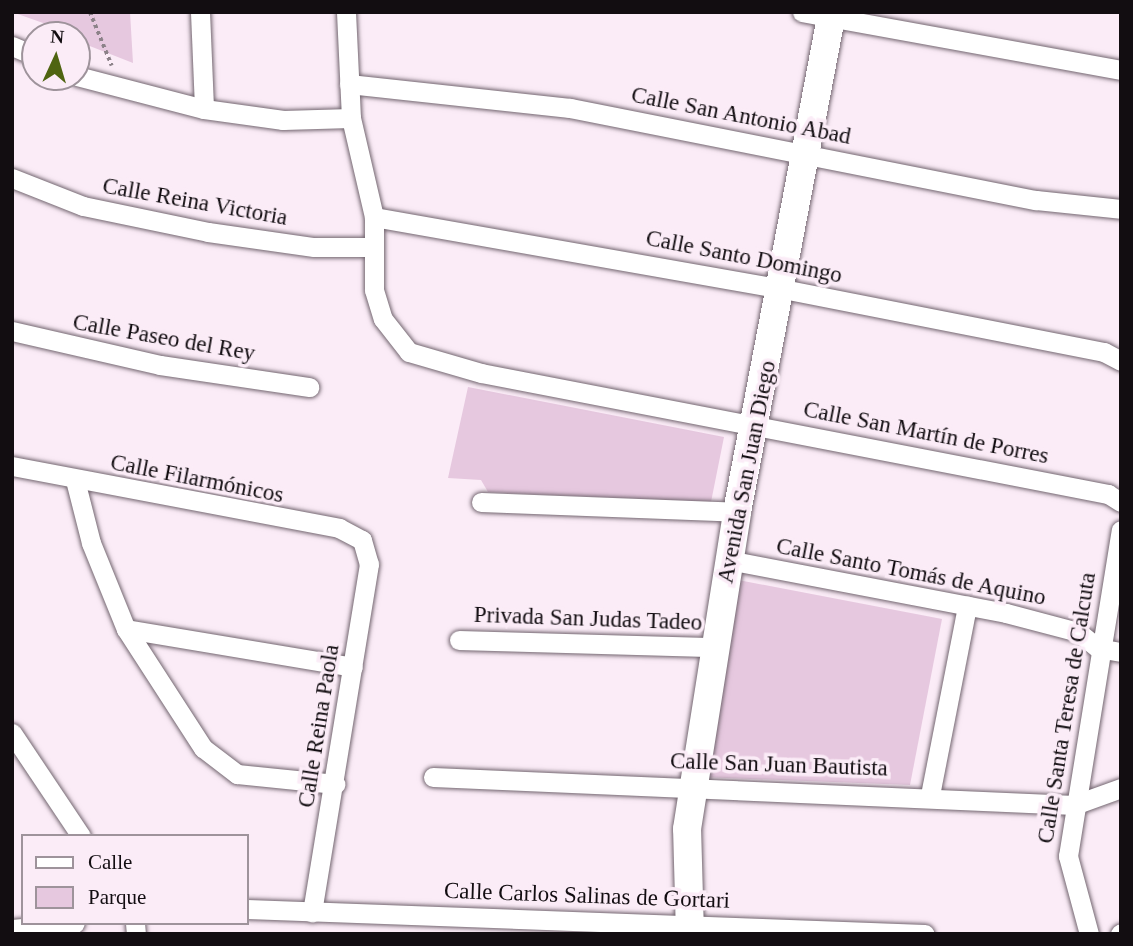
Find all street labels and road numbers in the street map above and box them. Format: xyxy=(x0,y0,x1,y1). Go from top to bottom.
street label: Calle San Antonio Abad xyxy=(628,81,854,151)
street label: Calle Reina Victoria xyxy=(100,172,290,232)
street label: Calle Santo Domingo xyxy=(644,224,844,290)
street label: Calle Paseo del Rey xyxy=(71,308,257,368)
street label: Avenida San Juan Diego xyxy=(712,358,782,586)
street label: Calle San Martín de Porres xyxy=(801,396,1051,470)
street label: Calle Filarmónicos xyxy=(108,449,286,509)
street label: Calle Santo Tomás de Aquino xyxy=(773,532,1049,612)
street label: Calle Santa Teresa de Calcuta xyxy=(1032,570,1102,846)
street label: Privada San Judas Tadeo xyxy=(473,601,703,637)
street label: Calle Reina Paola xyxy=(292,642,346,810)
street label: Calle San Juan Bautista xyxy=(670,747,888,783)
street label: Calle Carlos Salinas de Gortari xyxy=(444,877,730,915)

